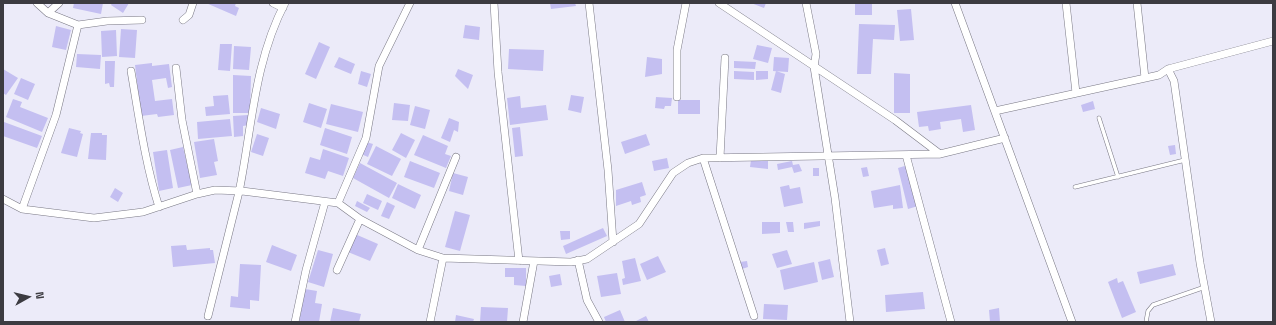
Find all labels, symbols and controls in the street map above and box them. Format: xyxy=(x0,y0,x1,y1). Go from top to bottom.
north arrow xyxy=(8,277,48,317)
text: N xyxy=(32,291,47,300)

